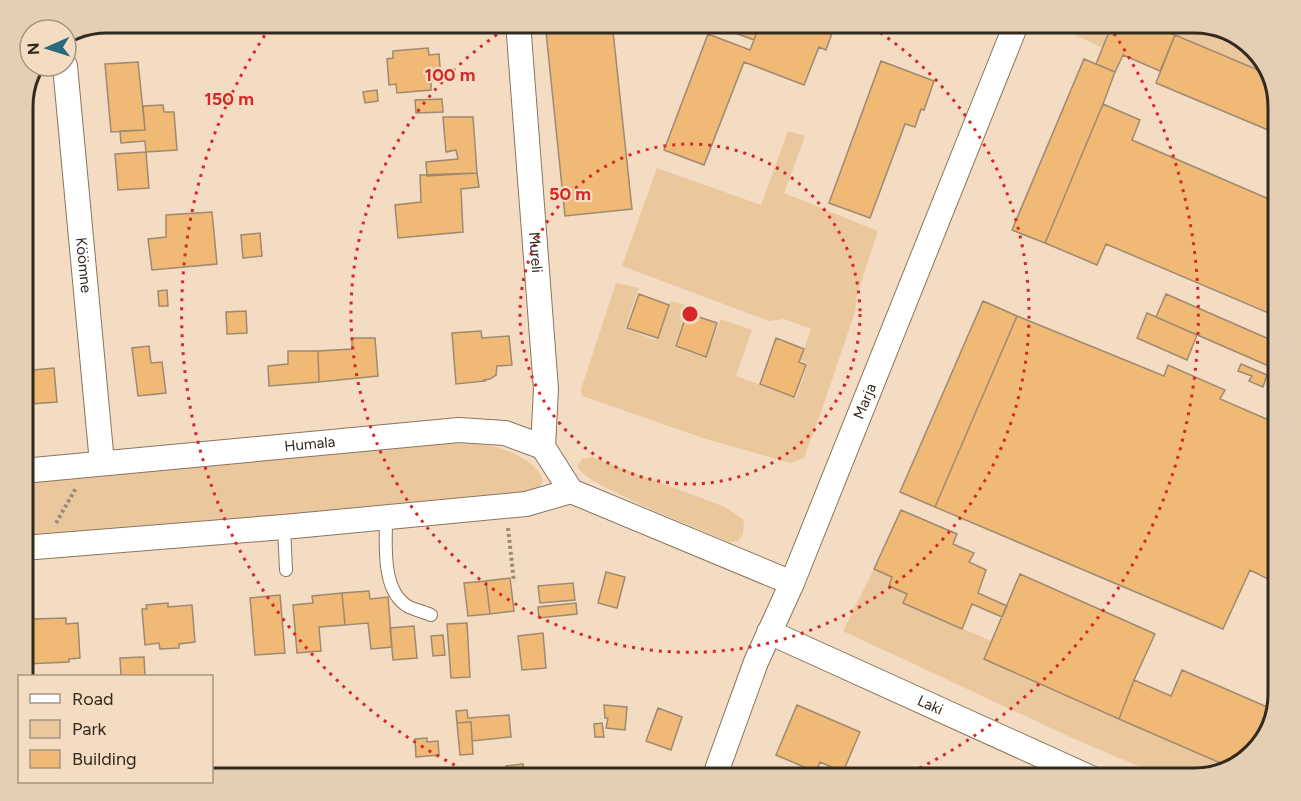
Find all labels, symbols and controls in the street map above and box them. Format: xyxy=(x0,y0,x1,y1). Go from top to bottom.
north arrow xyxy=(18,18,78,78)
text: N xyxy=(24,42,43,55)
text: 100 m xyxy=(425,64,475,86)
text: 150 m xyxy=(204,88,254,110)
text: 50 m xyxy=(549,183,591,205)
street label: Mureli xyxy=(525,231,546,274)
street label: Köömne xyxy=(72,237,95,294)
centre of rings xyxy=(680,304,700,324)
street label: Marja xyxy=(850,381,880,422)
street label: Humala xyxy=(283,433,336,455)
legend xyxy=(18,675,213,783)
text: Road xyxy=(72,688,113,710)
street label: Laki xyxy=(915,691,946,719)
text: Park xyxy=(72,718,107,740)
text: Building xyxy=(72,748,137,770)

